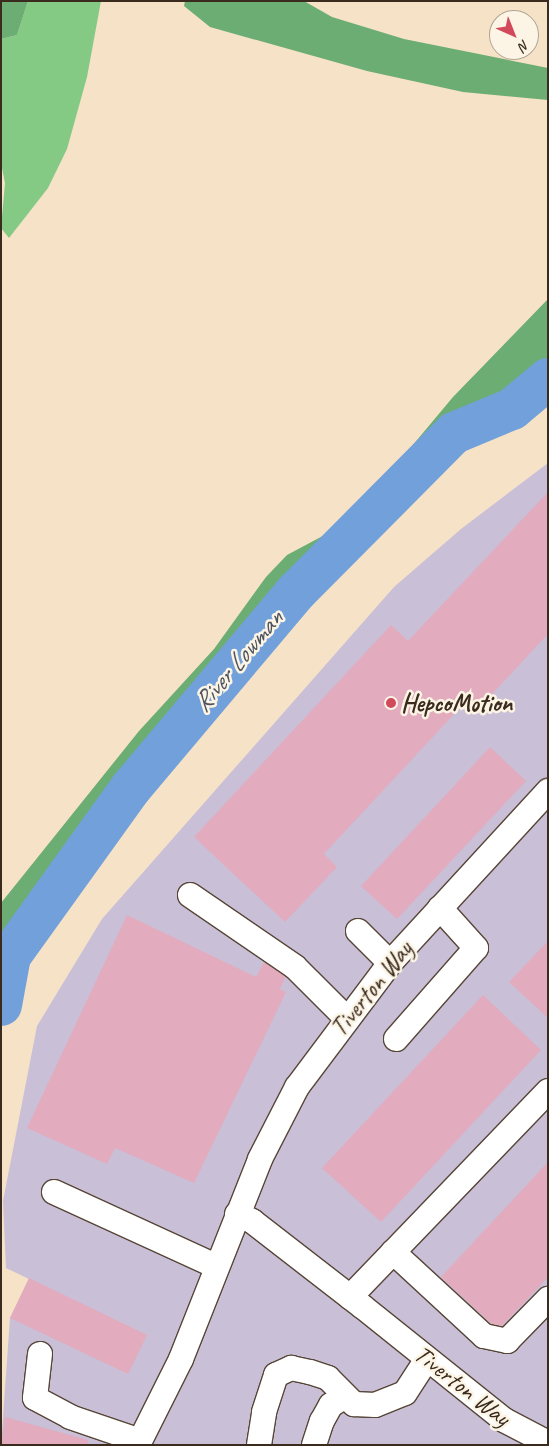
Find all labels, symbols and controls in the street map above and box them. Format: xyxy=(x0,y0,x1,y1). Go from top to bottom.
north arrow xyxy=(489,10,539,60)
text: N xyxy=(515,36,533,55)
water label: River Lowman xyxy=(186,604,290,718)
place label: HepcoMotion xyxy=(401,688,512,718)
marker: HepcoMotion xyxy=(385,697,397,709)
street label: Tiverton Way xyxy=(325,936,419,1042)
street label: Tiverton Way xyxy=(408,1339,516,1433)

